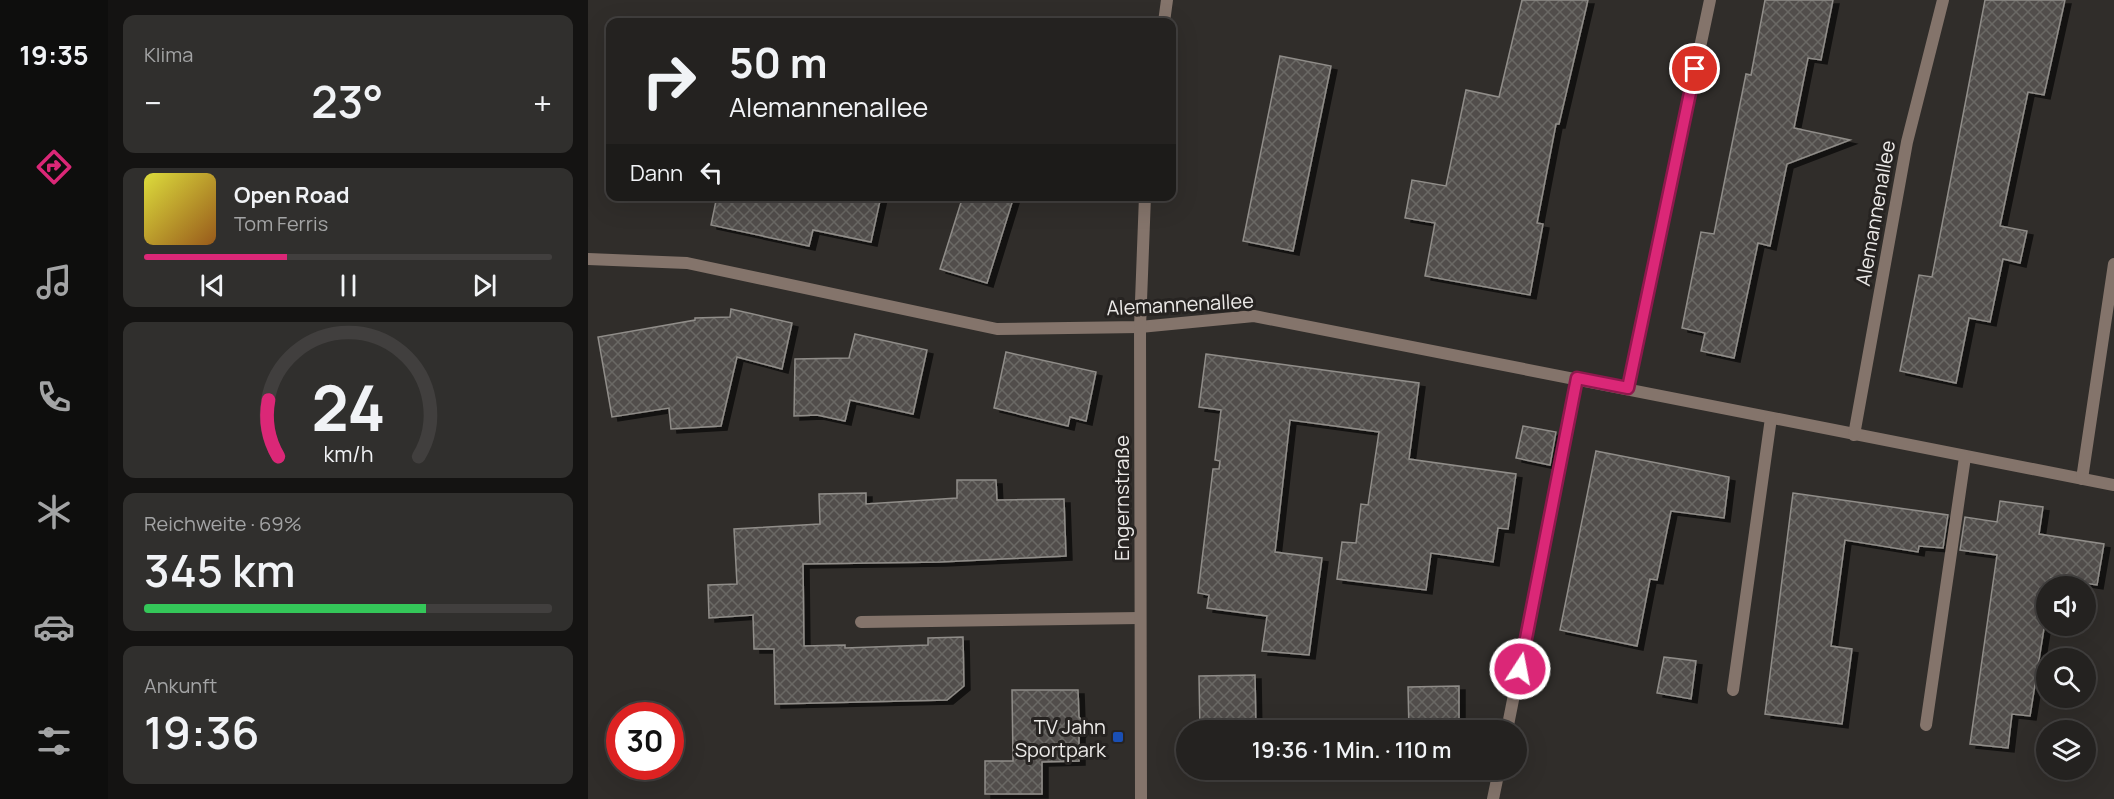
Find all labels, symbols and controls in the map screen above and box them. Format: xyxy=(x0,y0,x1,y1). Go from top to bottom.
text: 50 m xyxy=(729,33,827,91)
text: 19:35 xyxy=(19,36,89,73)
text: Klima xyxy=(144,41,193,68)
icon: right xyxy=(630,42,708,120)
pin xyxy=(1669,43,1720,94)
icon: arrive xyxy=(1678,52,1711,85)
text: 23° xyxy=(311,70,384,132)
text: − xyxy=(144,80,162,125)
text: + xyxy=(533,80,552,125)
text: Alemannenallee xyxy=(729,88,928,125)
street label: Alemannenallee xyxy=(1849,138,1901,288)
icon: directions xyxy=(33,146,75,188)
icon: left xyxy=(695,156,728,189)
text: Dann xyxy=(630,158,683,188)
text: Open Road xyxy=(234,180,349,210)
text: Tom Ferris xyxy=(234,210,328,237)
icon: music xyxy=(33,261,75,303)
icon: previous xyxy=(196,269,229,302)
icon: pause xyxy=(332,269,365,302)
icon: next xyxy=(468,269,501,302)
street label: Alemannenallee xyxy=(1106,287,1254,321)
text: 24 xyxy=(311,364,385,450)
icon: phone xyxy=(33,376,75,418)
street label: Engernstraße xyxy=(1108,435,1135,561)
text: km/h xyxy=(323,439,373,468)
icon: climate xyxy=(33,491,75,533)
text: Reichweite · 69% xyxy=(144,510,302,537)
text: 345 km xyxy=(144,539,295,601)
map controls xyxy=(2036,576,2096,780)
button: sound xyxy=(2036,576,2096,636)
icon: car xyxy=(33,606,75,648)
position arrow xyxy=(1488,637,1552,701)
button: search xyxy=(2036,648,2096,708)
text: Ankunft xyxy=(144,672,217,699)
text: 19:36 xyxy=(144,701,259,763)
speed limit sign: 30 xyxy=(606,702,684,780)
place label: TV Jahn Sportpark xyxy=(1015,713,1107,763)
icon: filters xyxy=(33,720,75,762)
button: layers xyxy=(2036,720,2096,780)
marker: TV Jahn Sportpark xyxy=(1111,730,1125,744)
text: 19:36 · 1 Min. · 110 m xyxy=(1252,735,1451,765)

